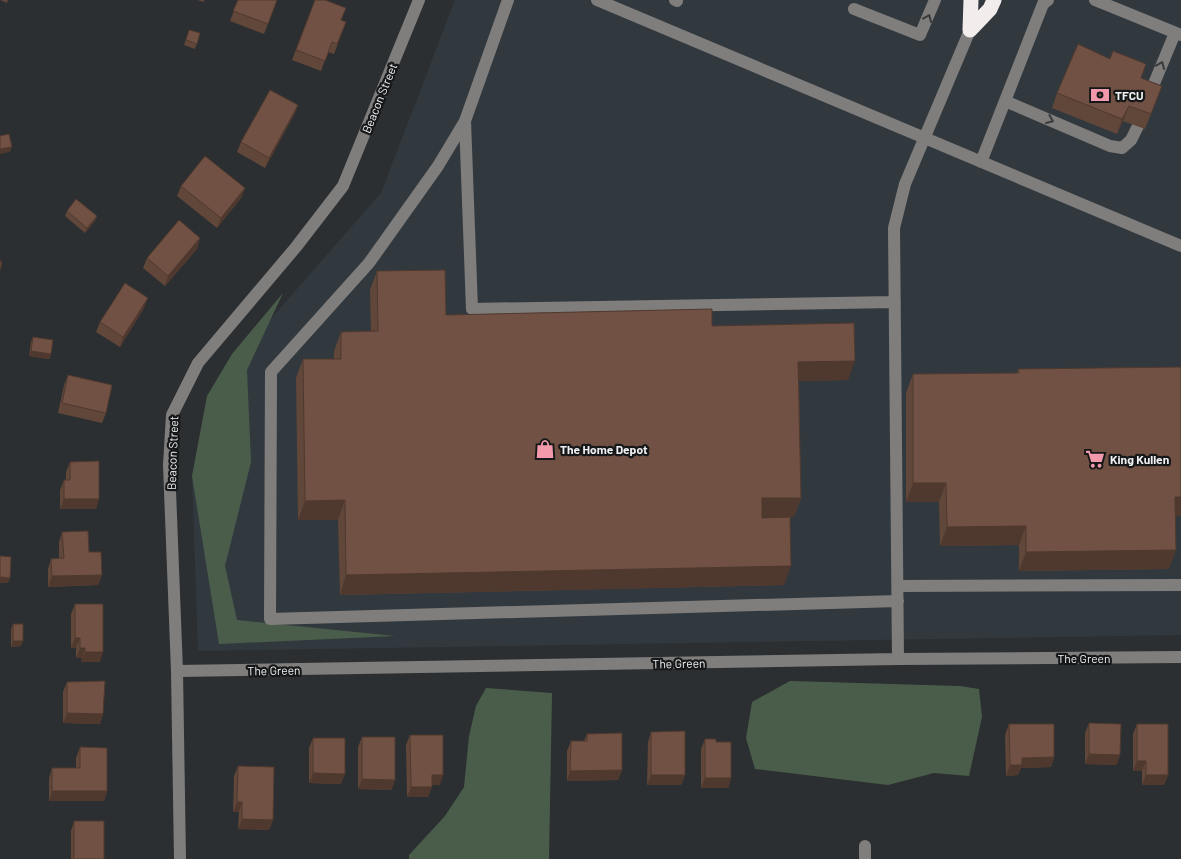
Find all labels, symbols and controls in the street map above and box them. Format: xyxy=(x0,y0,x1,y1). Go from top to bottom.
one-way arrow xyxy=(922,14,932,22)
street label: Beacon Street xyxy=(359,61,399,135)
one-way arrow xyxy=(1155,61,1166,70)
bank icon: TFCU xyxy=(1089,84,1111,106)
place label: TFCU xyxy=(1115,88,1144,102)
one-way arrow xyxy=(1045,114,1054,125)
street label: Beacon Street xyxy=(164,416,180,490)
shop icon: The Home Depot xyxy=(534,438,556,460)
place label: The Home Depot xyxy=(560,442,648,456)
supermarket icon: King Kullen xyxy=(1084,448,1106,470)
place label: King Kullen xyxy=(1110,452,1169,466)
street label: The Green xyxy=(1058,651,1110,665)
street label: The Green xyxy=(652,656,706,670)
street label: The Green xyxy=(247,663,301,677)

